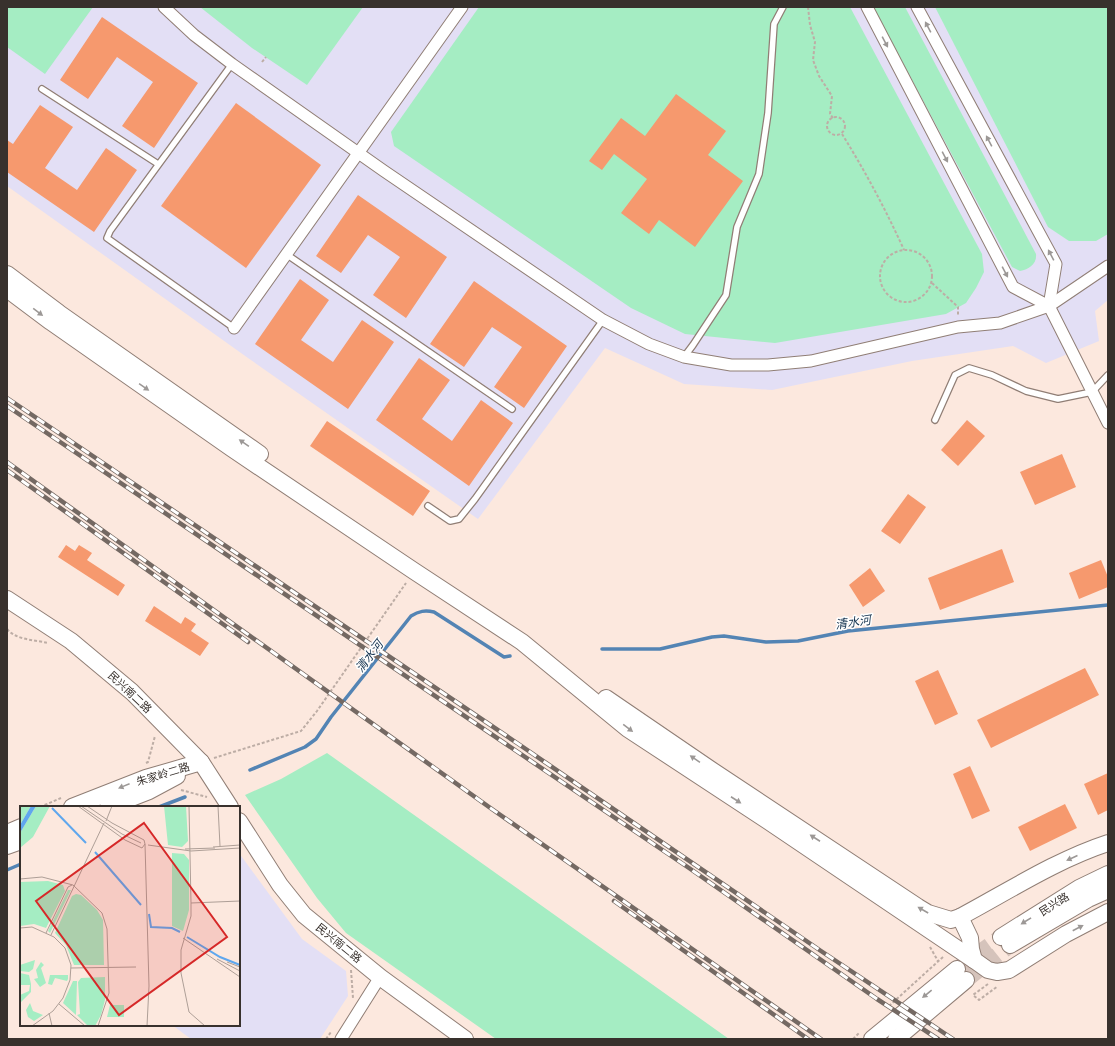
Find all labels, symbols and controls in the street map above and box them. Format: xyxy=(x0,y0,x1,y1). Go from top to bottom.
one-way arrow xyxy=(924,21,931,33)
one-way arrow xyxy=(882,36,888,47)
one-way arrow xyxy=(986,135,993,147)
one-way arrow xyxy=(942,151,948,163)
one-way arrow xyxy=(1048,250,1055,261)
one-way arrow xyxy=(1002,266,1008,278)
one-way arrow xyxy=(33,308,44,316)
one-way arrow xyxy=(139,383,149,391)
one-way arrow xyxy=(239,439,250,447)
water label: 清水河 xyxy=(834,612,874,632)
water label: 清水河 xyxy=(352,636,387,675)
street label: 民兴南二路 xyxy=(105,668,155,716)
one-way arrow xyxy=(622,724,633,732)
one-way arrow xyxy=(689,755,700,763)
street label: 朱家岭二路 xyxy=(135,759,191,789)
one-way arrow xyxy=(118,784,130,790)
one-way arrow xyxy=(731,796,741,804)
inset map xyxy=(20,806,240,1026)
one-way arrow xyxy=(809,834,820,842)
one-way arrow xyxy=(1066,855,1078,861)
street label: 民兴路 xyxy=(1036,889,1072,919)
one-way arrow xyxy=(917,906,929,913)
one-way arrow xyxy=(1020,918,1032,925)
street label: 民兴南二路 xyxy=(313,920,365,966)
one-way arrow xyxy=(1072,924,1084,931)
one-way arrow xyxy=(921,990,932,999)

